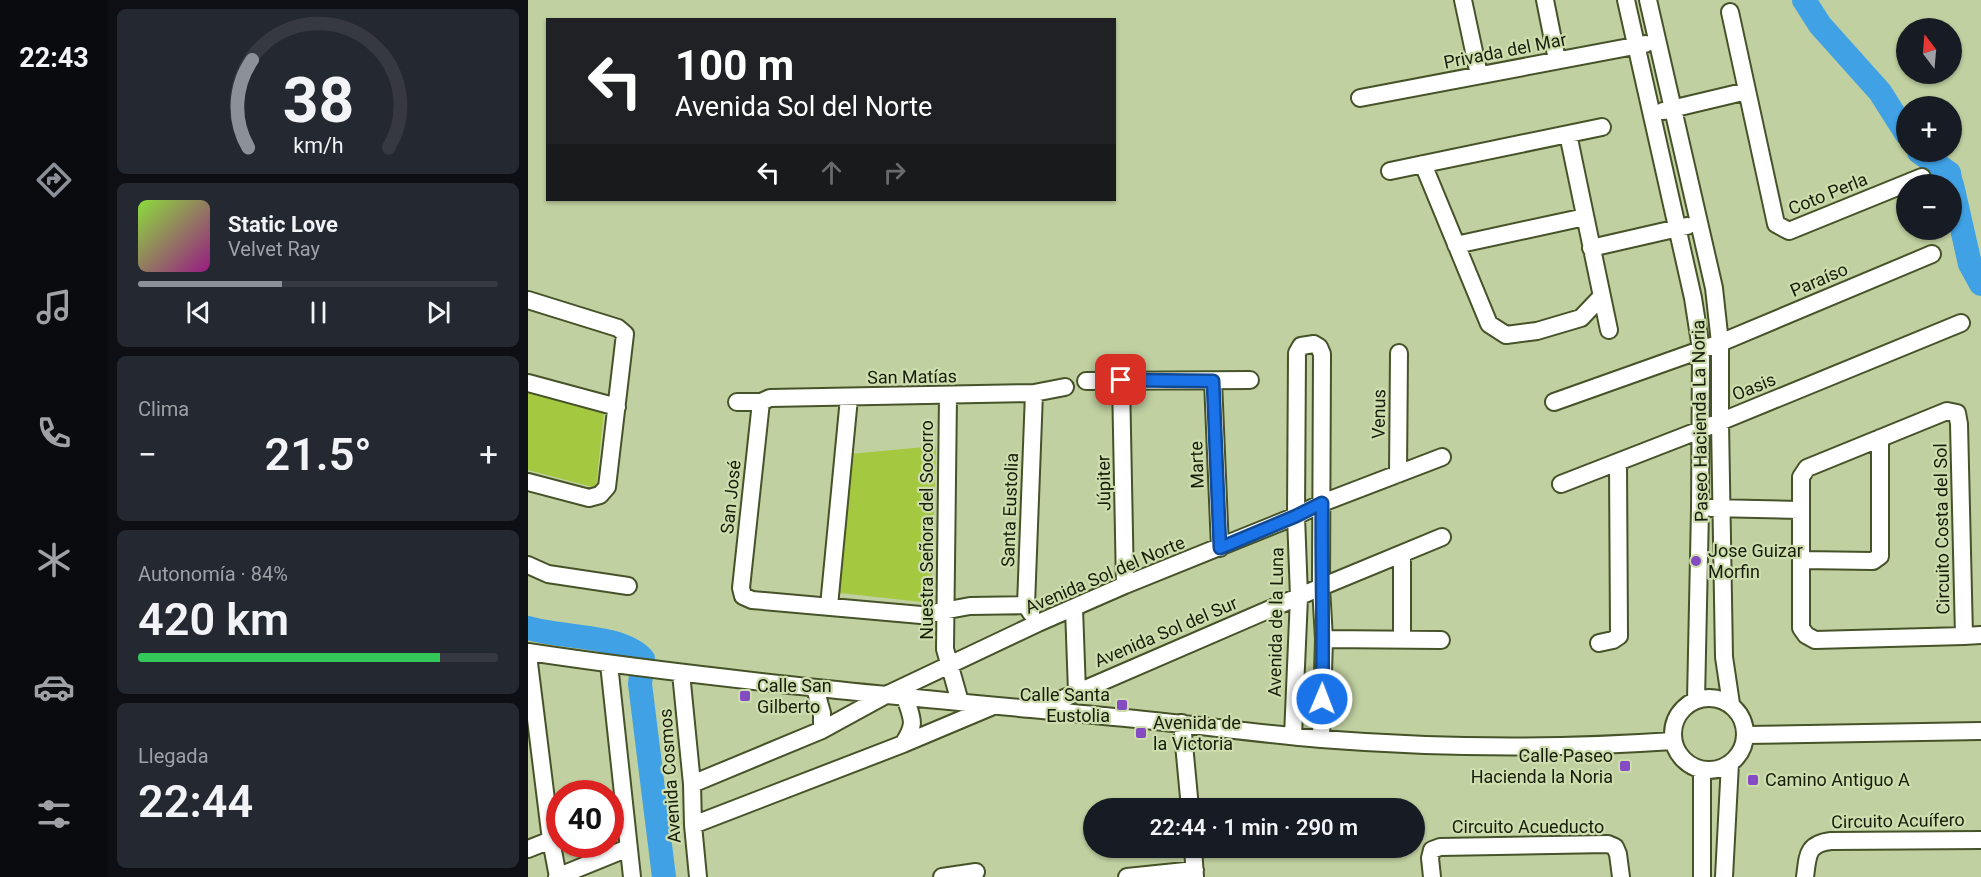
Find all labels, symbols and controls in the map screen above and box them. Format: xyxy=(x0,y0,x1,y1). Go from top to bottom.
north arrow xyxy=(1896,18,1962,84)
map controls xyxy=(1896,18,1962,240)
street label: Privada del Mar xyxy=(1442,28,1568,73)
text: 100 m xyxy=(675,41,794,90)
text: 22:43 xyxy=(19,42,89,74)
icon: left xyxy=(576,42,654,120)
text: 38 xyxy=(282,64,354,137)
text: Avenida Sol del Norte xyxy=(675,91,932,123)
button: + xyxy=(1896,96,1962,162)
text: km/h xyxy=(293,134,343,159)
icon: left xyxy=(752,156,785,189)
icon: ahead xyxy=(815,156,848,189)
icon: right xyxy=(878,156,911,189)
icon: directions xyxy=(33,159,75,201)
street label: Coto Perla xyxy=(1785,168,1870,219)
button: − xyxy=(1896,174,1962,240)
text: Static Love xyxy=(228,212,338,237)
text: Velvet Ray xyxy=(228,237,320,261)
street label: Paraíso xyxy=(1787,258,1851,301)
icon: music xyxy=(33,286,75,328)
icon: previous xyxy=(182,296,215,329)
icon: pause xyxy=(302,296,335,329)
icon: next xyxy=(422,296,455,329)
street label: Paseo Hacienda La Noria xyxy=(1687,320,1712,522)
pin xyxy=(1095,354,1146,405)
icon: arrive xyxy=(1104,363,1137,396)
street label: San Matías xyxy=(867,365,957,388)
street label: Oasis xyxy=(1729,368,1779,405)
street label: Venus xyxy=(1368,389,1389,439)
text: Clima xyxy=(138,397,189,421)
icon: phone xyxy=(33,412,75,454)
street label: Nuestra Señora del Socorro xyxy=(916,420,937,640)
text: 21.5° xyxy=(264,428,372,481)
text: − xyxy=(138,435,157,474)
text: + xyxy=(479,435,498,474)
street label: Marte xyxy=(1185,441,1208,489)
street label: Circuito Costa del Sol xyxy=(1930,443,1953,615)
street label: Santa Eustolia xyxy=(997,452,1022,568)
street label: Júpiter xyxy=(1093,455,1114,511)
street label: San José xyxy=(716,459,745,535)
street label: Avenida Sol del Norte xyxy=(1022,531,1188,618)
icon: climate xyxy=(33,539,75,581)
place label: Jose Guizar Morfin xyxy=(1708,540,1803,582)
street label: Avenida de la Luna xyxy=(1264,547,1287,697)
marker: Jose Guizar Morfin xyxy=(1689,554,1703,568)
text: Autonomía · 84% xyxy=(138,562,288,586)
street label: Avenida Sol del Sur xyxy=(1091,592,1240,671)
text: 420 km xyxy=(138,593,289,646)
icon: car xyxy=(33,666,75,708)
position arrow xyxy=(1290,667,1354,731)
place label: Calle San Gilberto xyxy=(757,675,832,717)
place label: Calle Santa Eustolia xyxy=(1020,684,1110,726)
marker: Calle San Gilberto xyxy=(738,689,752,703)
marker: Calle Santa Eustolia xyxy=(1115,698,1129,712)
street label: Avenida Cosmos xyxy=(654,708,685,844)
place label: Avenida de la Victoria xyxy=(1153,712,1241,754)
marker: Avenida de la Victoria xyxy=(1134,726,1148,740)
text: Llegada xyxy=(138,744,209,768)
place label: Calle Paseo Hacienda la Noria xyxy=(1471,745,1613,787)
marker: Calle Paseo Hacienda la Noria xyxy=(1618,759,1632,773)
place label: Camino Antiguo A xyxy=(1765,769,1910,790)
marker: Camino Antiguo A xyxy=(1746,773,1760,787)
text: 22:44 xyxy=(138,775,253,828)
speed limit sign: 40 xyxy=(546,780,624,858)
icon: filters xyxy=(33,793,75,835)
street label: Circuito Acuífero xyxy=(1831,809,1965,832)
text: 22:44 · 1 min · 290 m xyxy=(1150,815,1358,840)
street label: Circuito Acueducto xyxy=(1452,816,1604,837)

